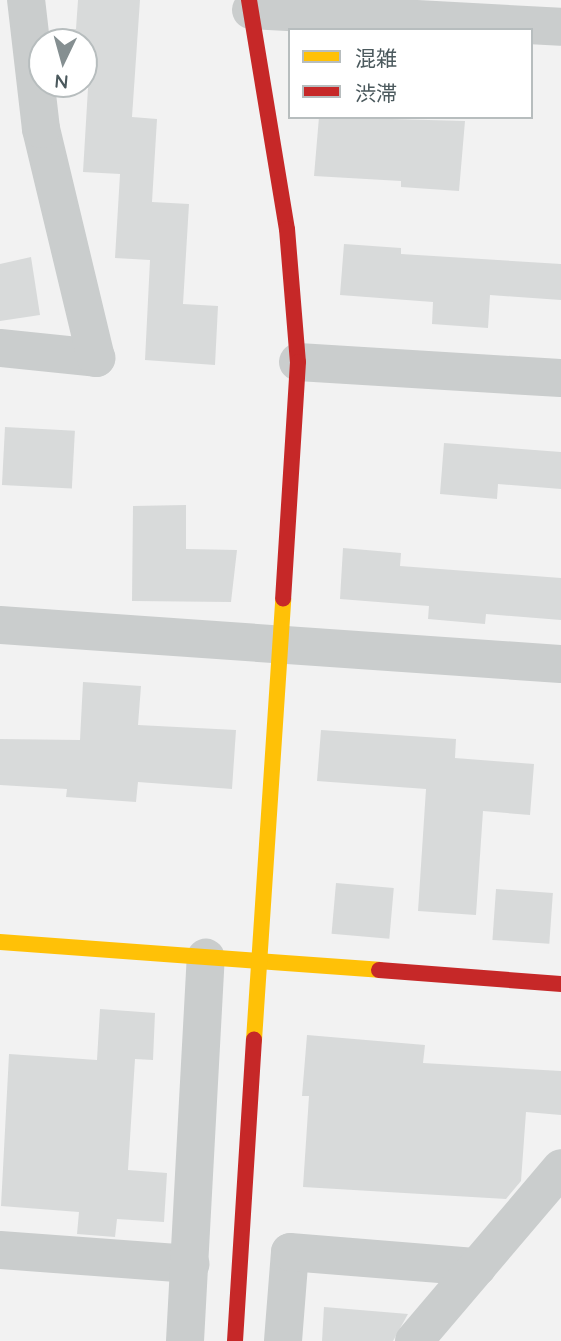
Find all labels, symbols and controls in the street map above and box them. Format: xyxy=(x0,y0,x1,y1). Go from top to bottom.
north arrow xyxy=(28,28,98,98)
legend xyxy=(288,28,533,119)
text: 混雑 xyxy=(355,45,397,71)
text: N xyxy=(53,69,69,94)
text: 渋滞 xyxy=(355,80,397,106)

